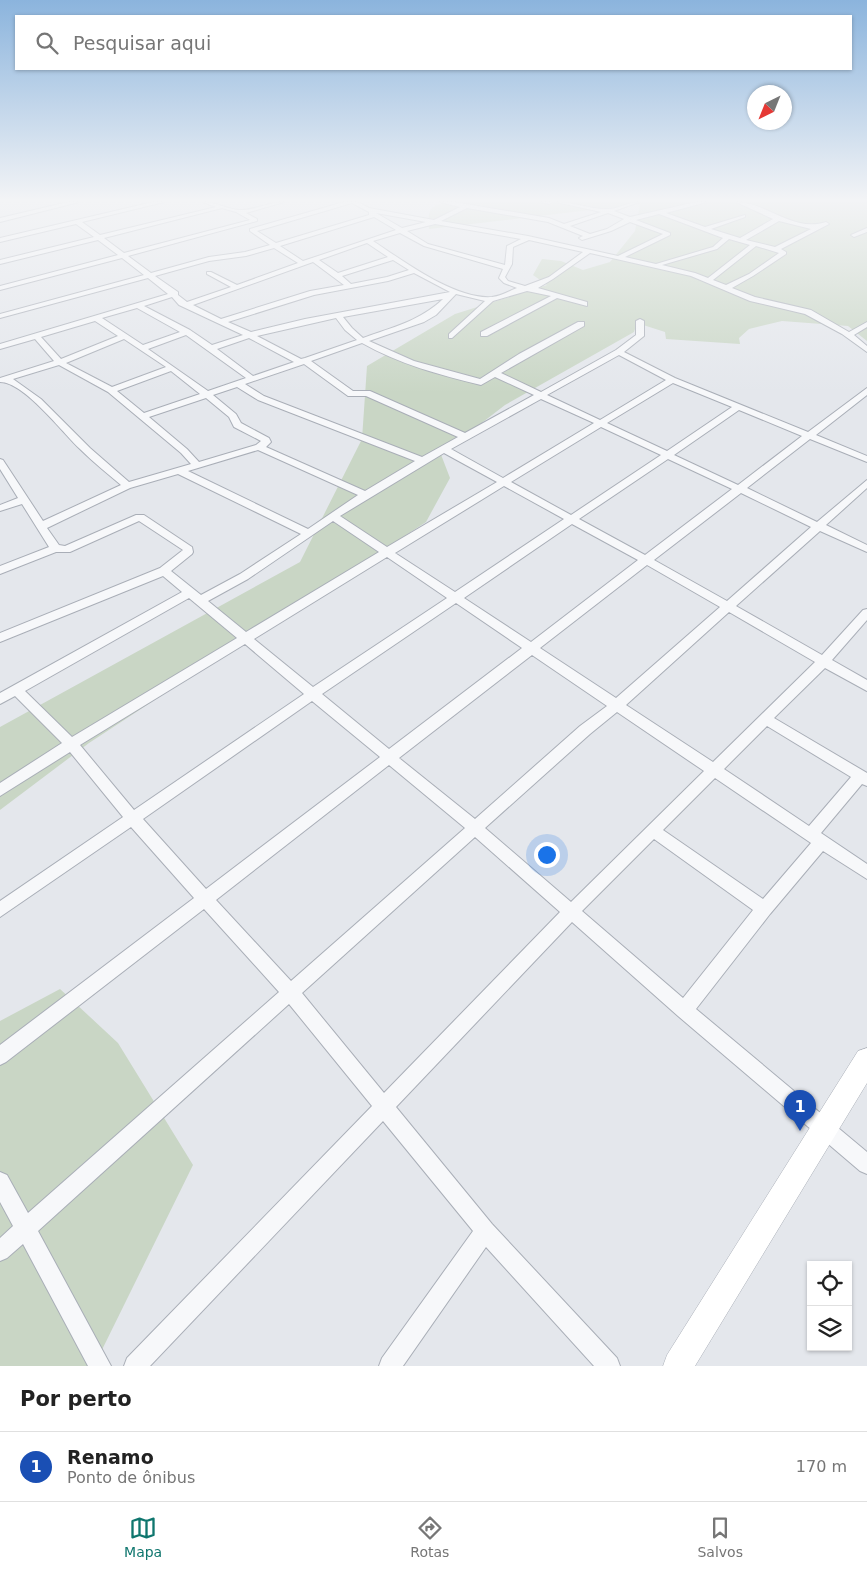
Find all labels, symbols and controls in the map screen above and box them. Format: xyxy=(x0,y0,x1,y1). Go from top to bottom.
search box xyxy=(15,15,852,70)
icon: search xyxy=(33,29,61,57)
text: Pesquisar aqui xyxy=(73,32,211,54)
north arrow xyxy=(747,85,792,130)
your location xyxy=(534,842,560,868)
pin: 1 xyxy=(784,1090,816,1131)
map controls xyxy=(807,1261,852,1351)
button: locate xyxy=(807,1261,852,1306)
button: layers xyxy=(807,1306,852,1351)
text: Por perto xyxy=(20,1387,132,1411)
text: Renamo xyxy=(67,1446,154,1468)
text: 1 xyxy=(30,1457,42,1476)
text: 170 m xyxy=(796,1457,847,1476)
text: Ponto de ônibus xyxy=(67,1468,195,1487)
tab: Mapa xyxy=(124,1514,162,1560)
tab: Rotas xyxy=(410,1514,449,1560)
tab: Salvos xyxy=(697,1514,743,1560)

